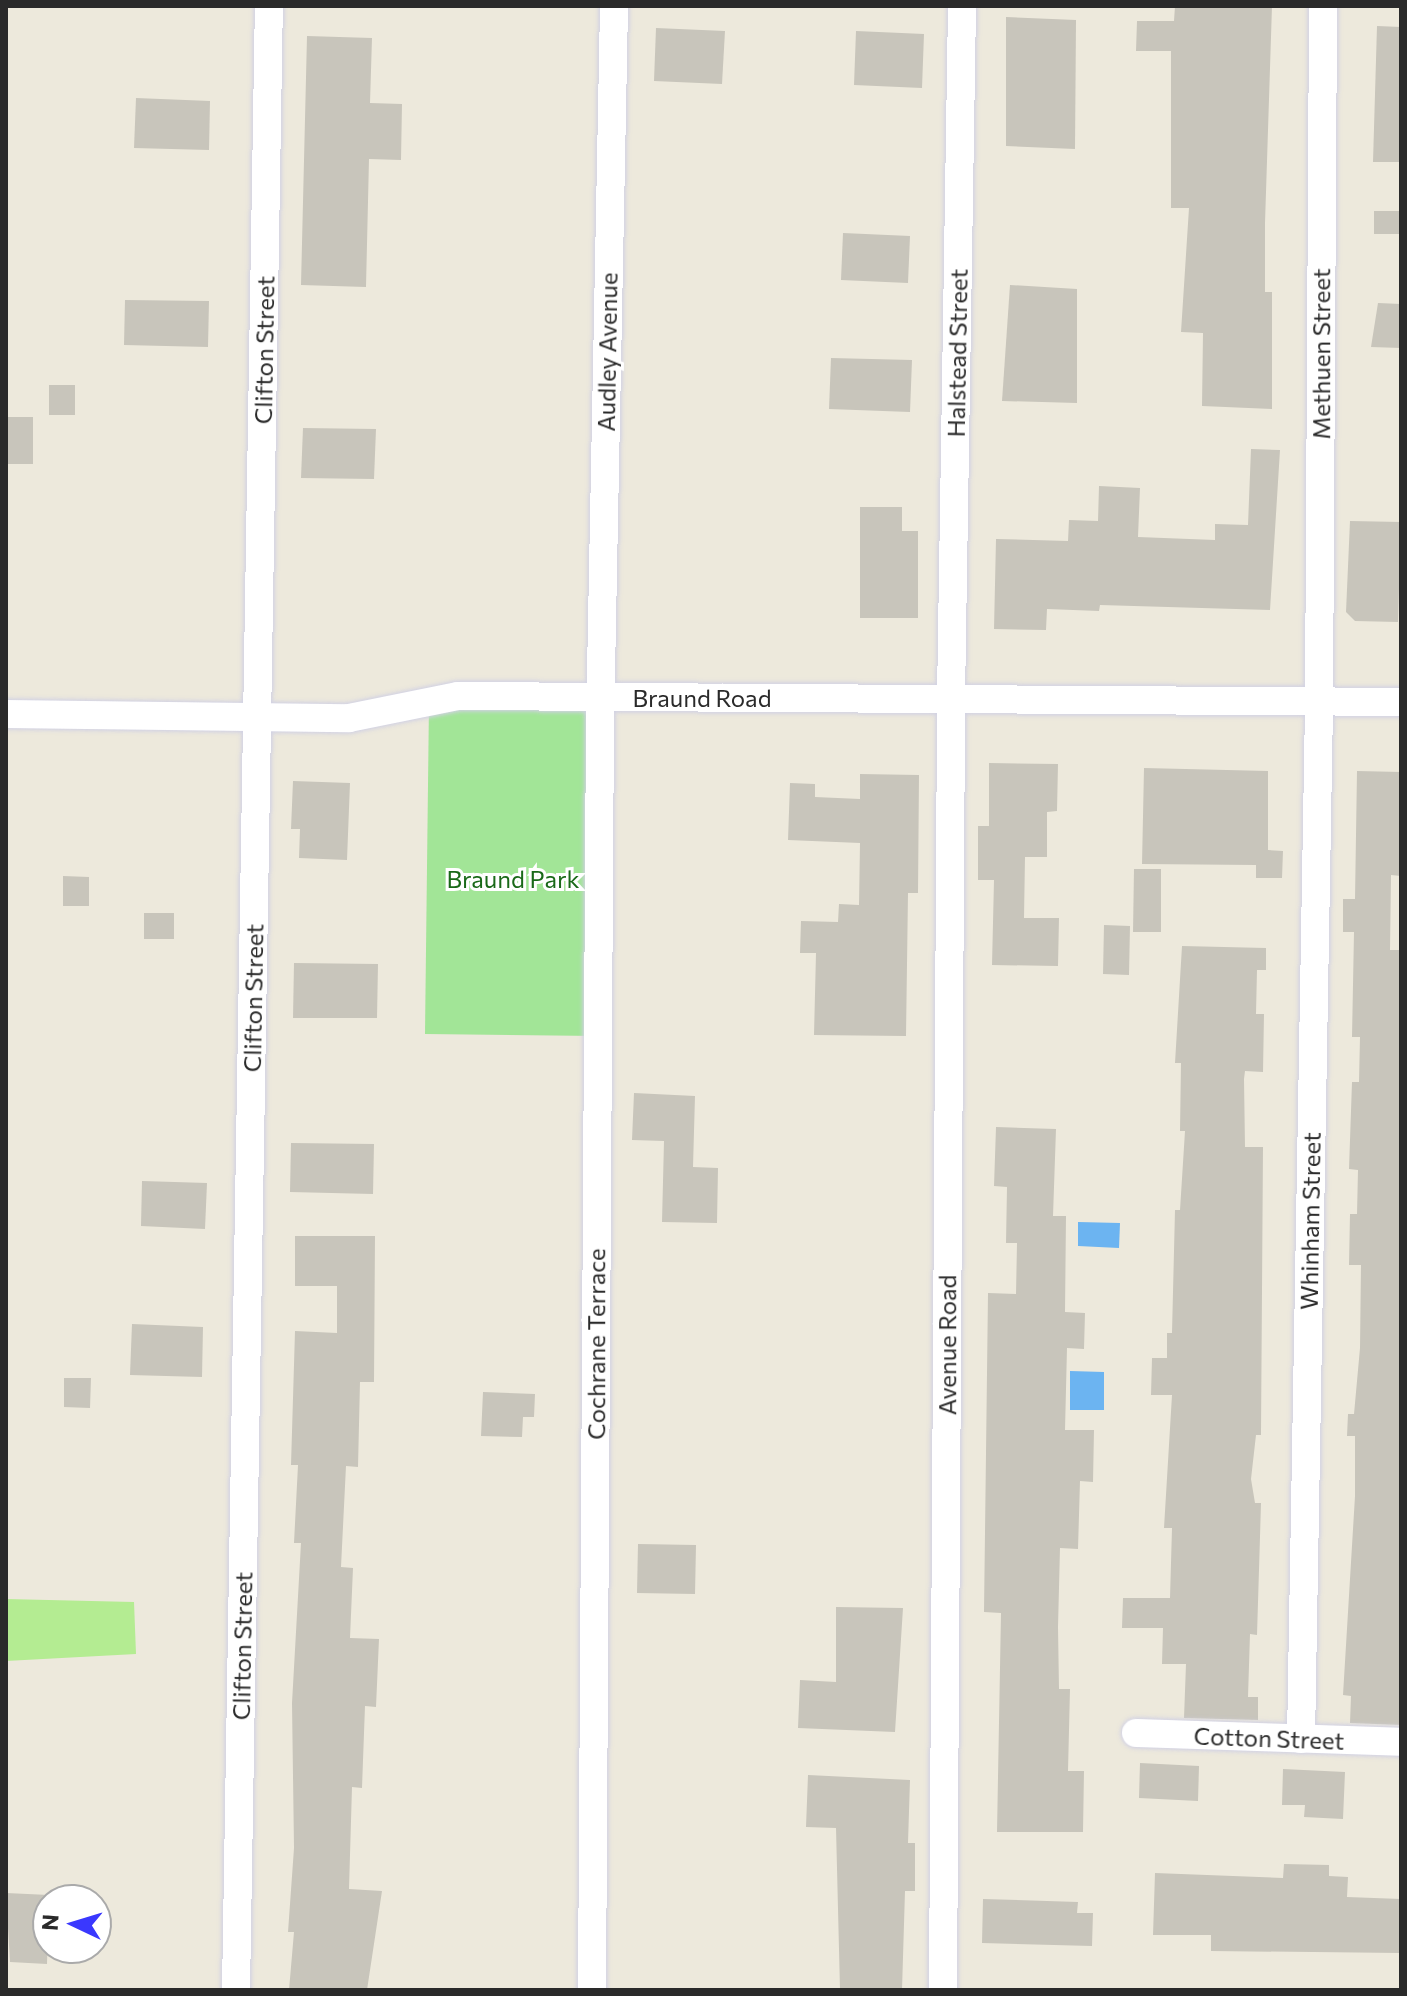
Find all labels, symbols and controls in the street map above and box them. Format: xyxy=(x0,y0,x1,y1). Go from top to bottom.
street label: Halstead Street xyxy=(941,268,973,438)
street label: Methuen Street xyxy=(1307,268,1335,440)
street label: Audley Avenue xyxy=(591,272,623,432)
street label: Clifton Street xyxy=(248,276,280,424)
street label: Braund Road xyxy=(632,684,772,712)
park label: Braund Park xyxy=(446,865,580,893)
street label: Clifton Street xyxy=(237,924,269,1072)
street label: Whinham Street xyxy=(1294,1132,1326,1310)
street label: Cochrane Terrace xyxy=(582,1248,610,1440)
street label: Avenue Road xyxy=(933,1275,961,1415)
street label: Clifton Street xyxy=(226,1572,258,1720)
street label: Cotton Street xyxy=(1193,1721,1345,1755)
north arrow xyxy=(32,1884,112,1964)
text: N xyxy=(36,1913,64,1932)

